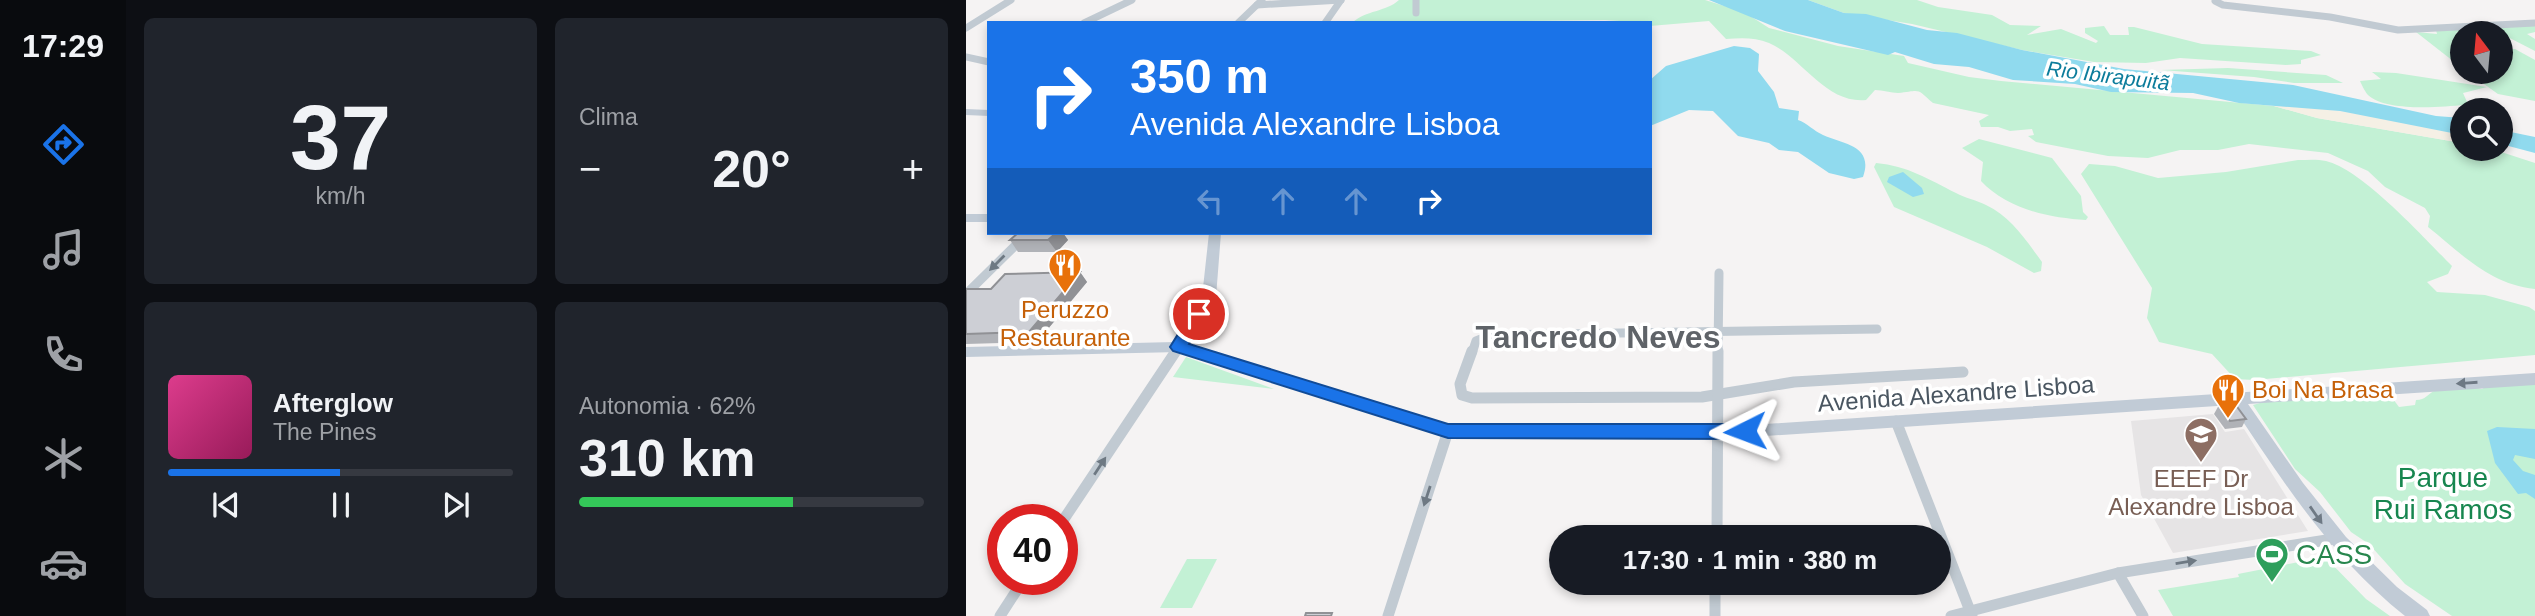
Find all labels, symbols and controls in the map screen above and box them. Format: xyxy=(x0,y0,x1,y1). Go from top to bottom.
north arrow xyxy=(2450,21,2513,84)
map controls xyxy=(2450,21,2513,161)
text: 17:29 xyxy=(22,28,104,64)
icon: right xyxy=(1015,49,1106,140)
text: 350 m xyxy=(1130,49,1269,103)
water label: Rio Ibirapuitã xyxy=(2045,57,2171,94)
text: 37 xyxy=(290,87,391,188)
button: search xyxy=(2450,98,2513,161)
text: Clima xyxy=(579,104,638,130)
text: Avenida Alexandre Lisboa xyxy=(1130,106,1499,142)
icon: directions xyxy=(39,120,88,169)
text: 20° xyxy=(712,140,791,198)
text: − xyxy=(579,148,601,190)
text: + xyxy=(902,148,924,190)
icon: left xyxy=(1191,182,1229,220)
icon: ahead xyxy=(1264,182,1302,220)
icon: ahead xyxy=(1337,182,1375,220)
icon: right xyxy=(1410,182,1448,220)
text: km/h xyxy=(316,183,365,209)
icon: music xyxy=(39,225,88,274)
restaurant icon: Peruzzo Restaurante xyxy=(1046,246,1084,295)
one-way arrow xyxy=(989,255,1006,271)
pin xyxy=(1169,284,1229,344)
icon: arrive xyxy=(1180,295,1218,333)
place label: Peruzzo Restaurante xyxy=(1000,296,1130,351)
district label: Tancredo Neves xyxy=(1476,319,1720,355)
icon: phone xyxy=(39,330,88,379)
street label: Avenida Alexandre Lisboa xyxy=(1817,370,2096,417)
restaurant icon: Boi Na Brasa xyxy=(2209,371,2247,420)
place label: Boi Na Brasa xyxy=(2252,376,2394,403)
one-way arrow xyxy=(2456,378,2478,389)
text: Afterglow xyxy=(273,388,393,418)
text: Autonomia · 62% xyxy=(579,393,755,419)
position arrow xyxy=(1708,394,1782,468)
school or university icon: EEEF Dr Alexandre Lisboa xyxy=(2182,415,2220,464)
text: The Pines xyxy=(273,419,377,445)
text: 310 km xyxy=(579,429,755,487)
icon: climate xyxy=(39,434,88,483)
one-way arrow xyxy=(1093,456,1106,475)
park label: Parque Rui Ramos xyxy=(2374,462,2512,525)
place label: EEEF Dr Alexandre Lisboa xyxy=(2108,465,2294,520)
one-way arrow xyxy=(1421,485,1432,506)
icon: previous xyxy=(207,486,245,524)
icon: pause xyxy=(322,486,360,524)
icon: next xyxy=(437,486,475,524)
speed limit sign: 40 xyxy=(987,504,1078,595)
one-way arrow xyxy=(2309,506,2323,524)
sports icon: CASS xyxy=(2253,535,2291,584)
icon: car xyxy=(39,539,88,588)
place label: CASS xyxy=(2296,539,2372,570)
text: 17:30 · 1 min · 380 m xyxy=(1623,545,1877,575)
one-way arrow xyxy=(2175,556,2197,567)

